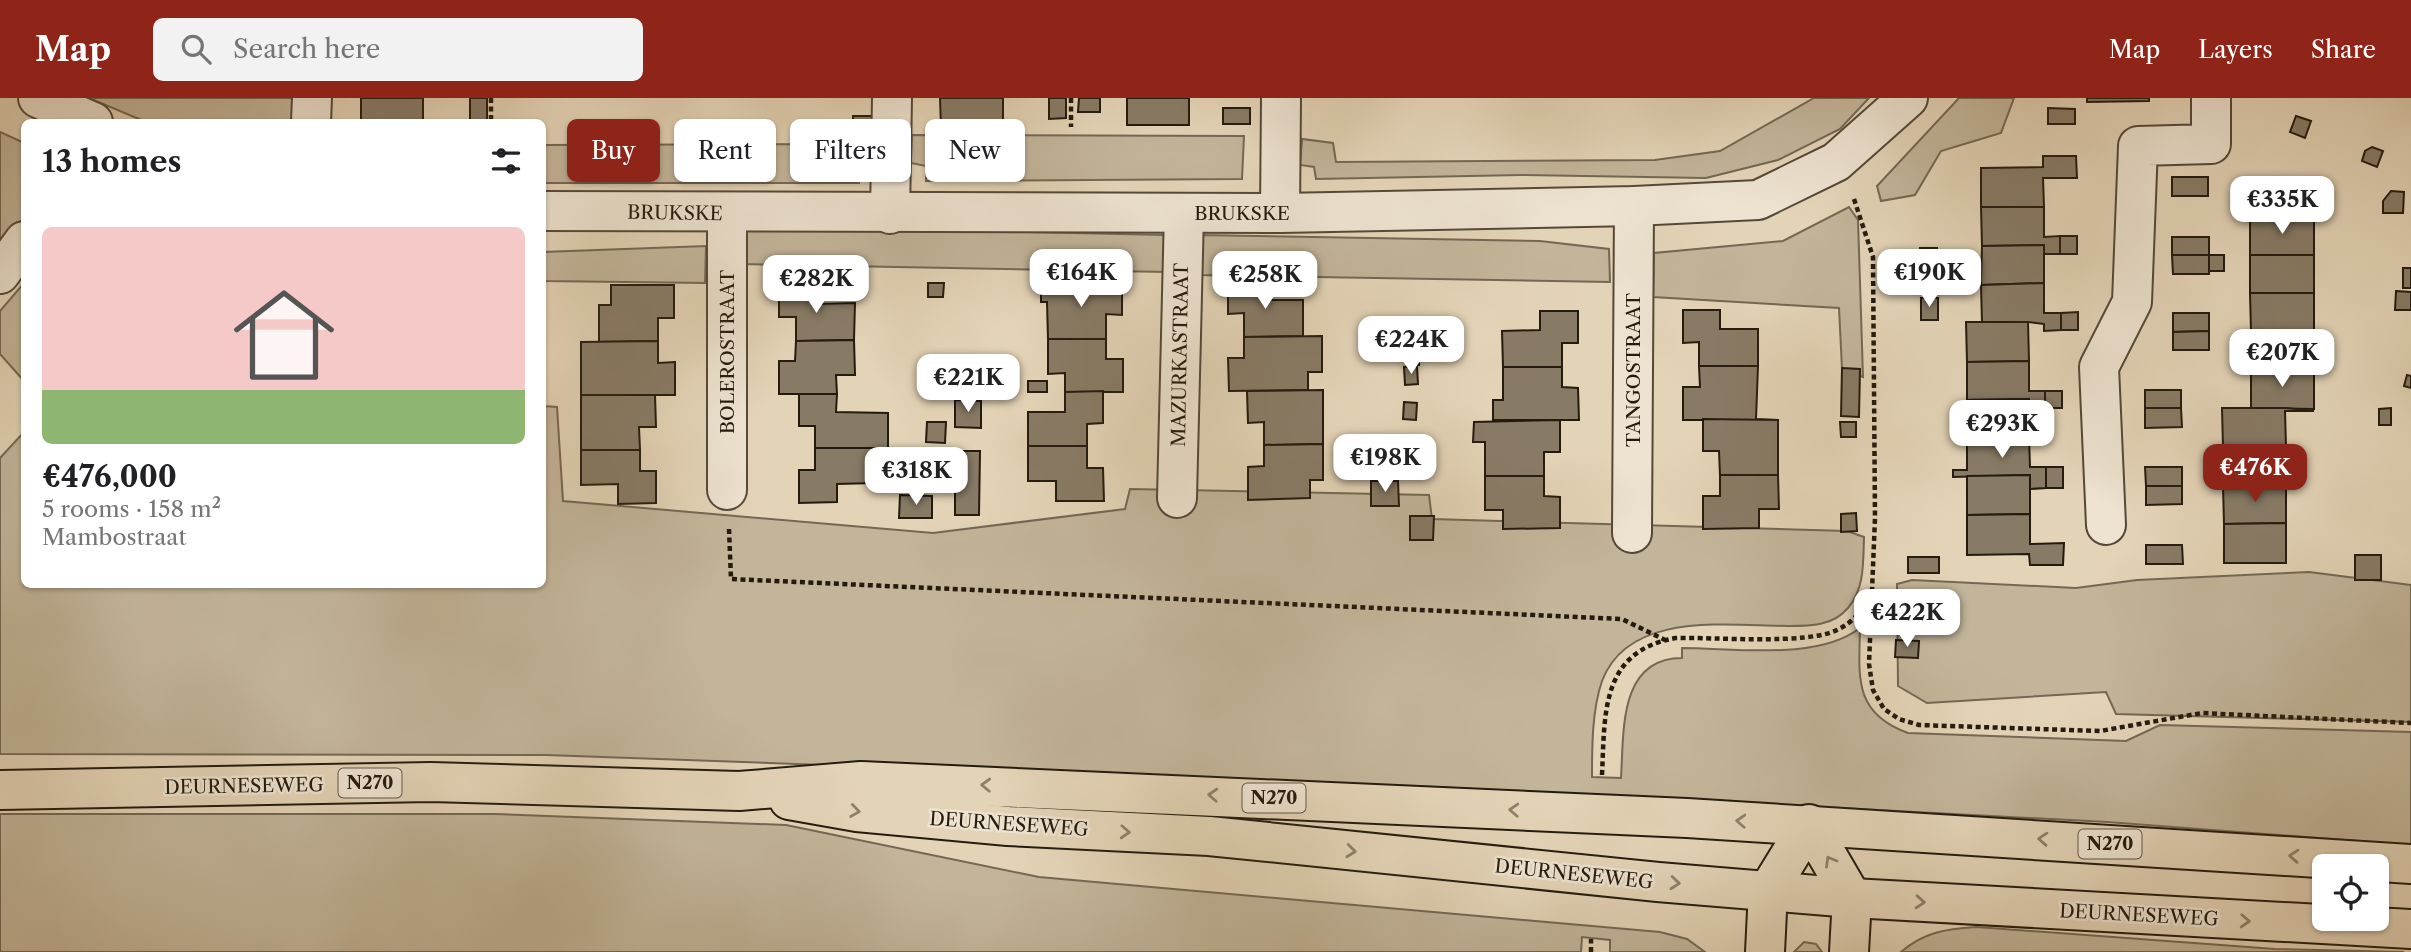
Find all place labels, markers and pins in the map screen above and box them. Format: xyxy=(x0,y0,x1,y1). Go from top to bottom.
pin: €335K xyxy=(2233,176,2331,236)
pin: €164K xyxy=(1032,250,1130,309)
pin: €190K xyxy=(1880,250,1978,309)
pin: €258K xyxy=(1216,252,1314,311)
pin: €282K xyxy=(767,256,865,315)
pin: €224K xyxy=(1362,316,1460,376)
pin: €207K xyxy=(2233,330,2331,389)
pin: €221K xyxy=(919,354,1017,414)
pin: €293K xyxy=(1953,400,2051,460)
pin: €198K xyxy=(1336,434,1434,494)
pin: €476K xyxy=(2206,444,2304,504)
pin: €318K xyxy=(867,448,965,507)
pin: €422K xyxy=(1858,589,1956,649)

